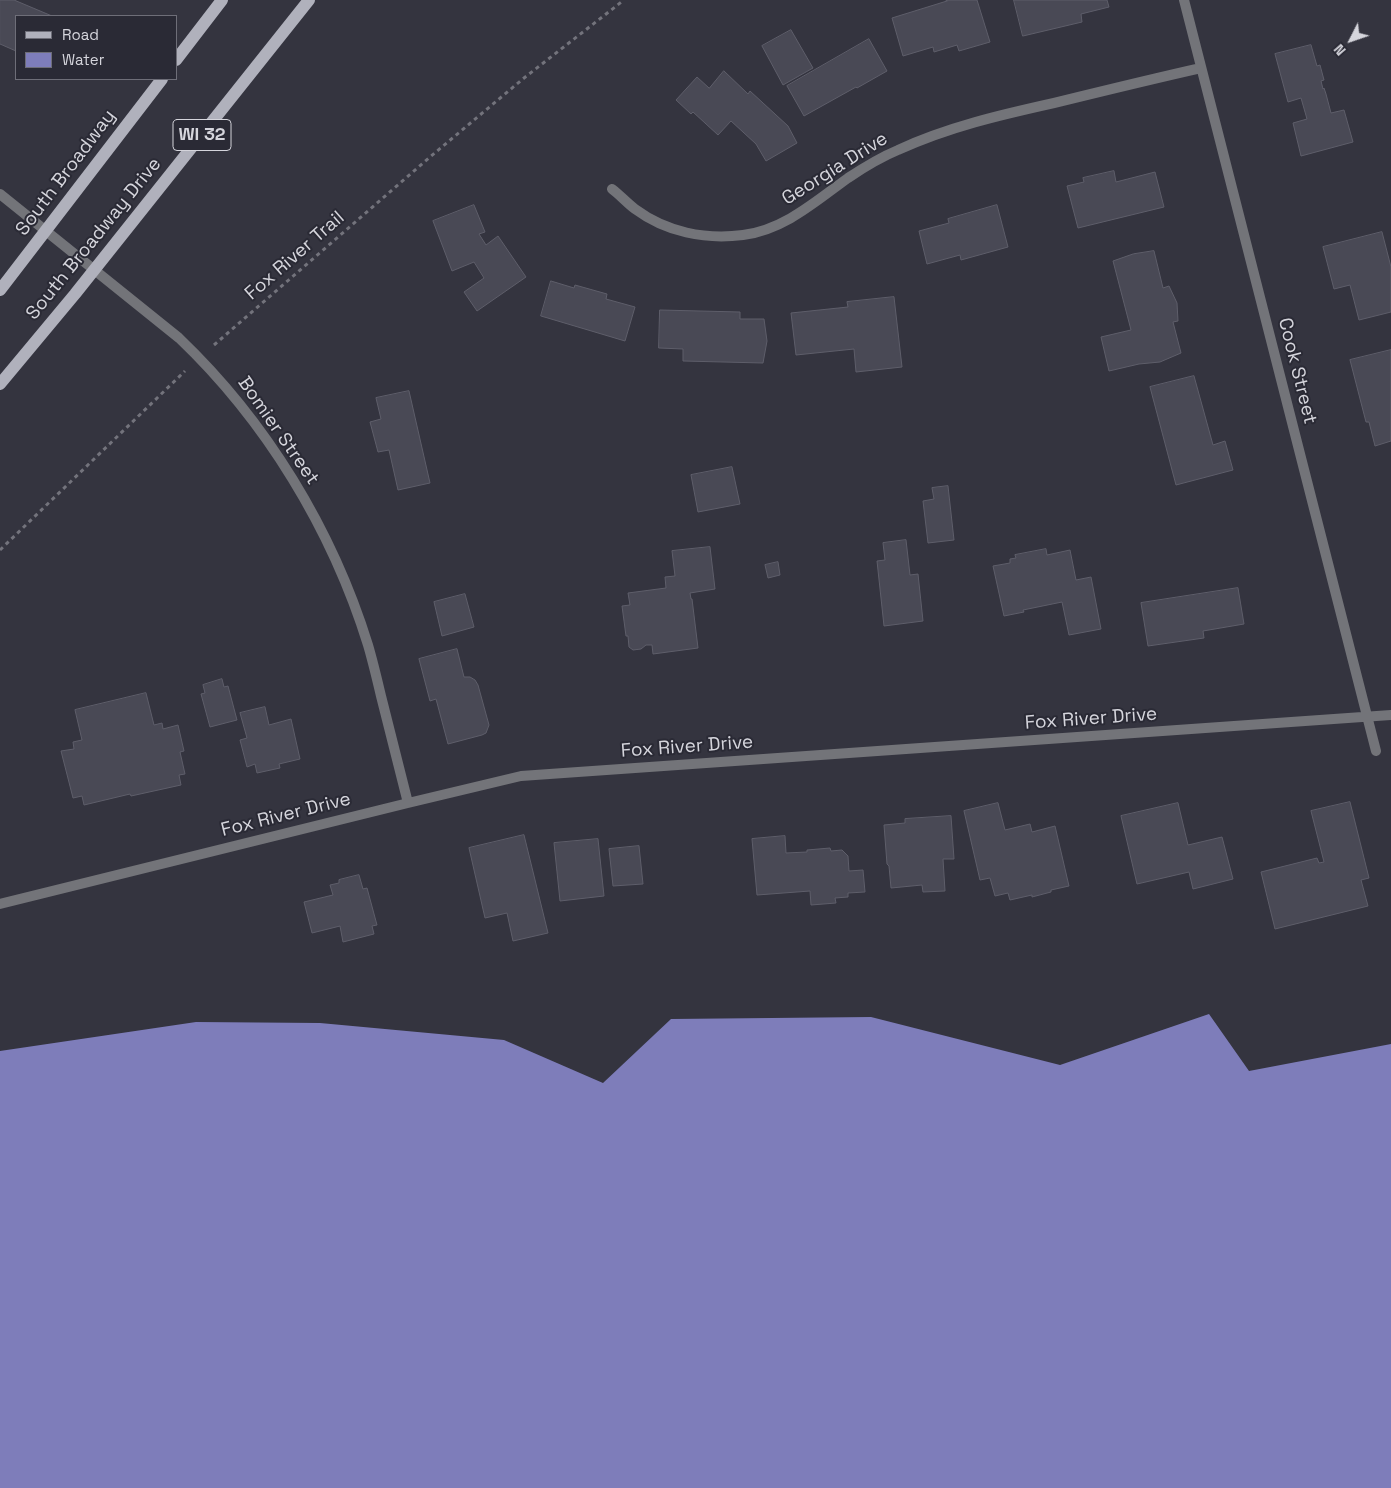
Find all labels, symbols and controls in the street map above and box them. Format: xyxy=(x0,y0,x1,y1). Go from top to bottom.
legend xyxy=(15,15,178,80)
north arrow xyxy=(1326,15,1376,65)
text: Road xyxy=(62,25,99,44)
text: N xyxy=(1330,40,1350,59)
text: Water xyxy=(62,50,104,69)
street label: South Broadway xyxy=(11,106,121,240)
road number: WI 32 xyxy=(173,120,231,150)
street label: Georgia Drive xyxy=(778,127,892,211)
street label: South Broadway Drive xyxy=(22,153,166,325)
street label: Fox River Trail xyxy=(241,207,349,305)
street label: Cook Street xyxy=(1273,315,1321,427)
street label: Bomier Street xyxy=(232,373,324,489)
street label: Fox River Drive xyxy=(1024,703,1158,735)
street label: Fox River Drive xyxy=(620,731,754,763)
street label: Fox River Drive xyxy=(219,788,353,842)

